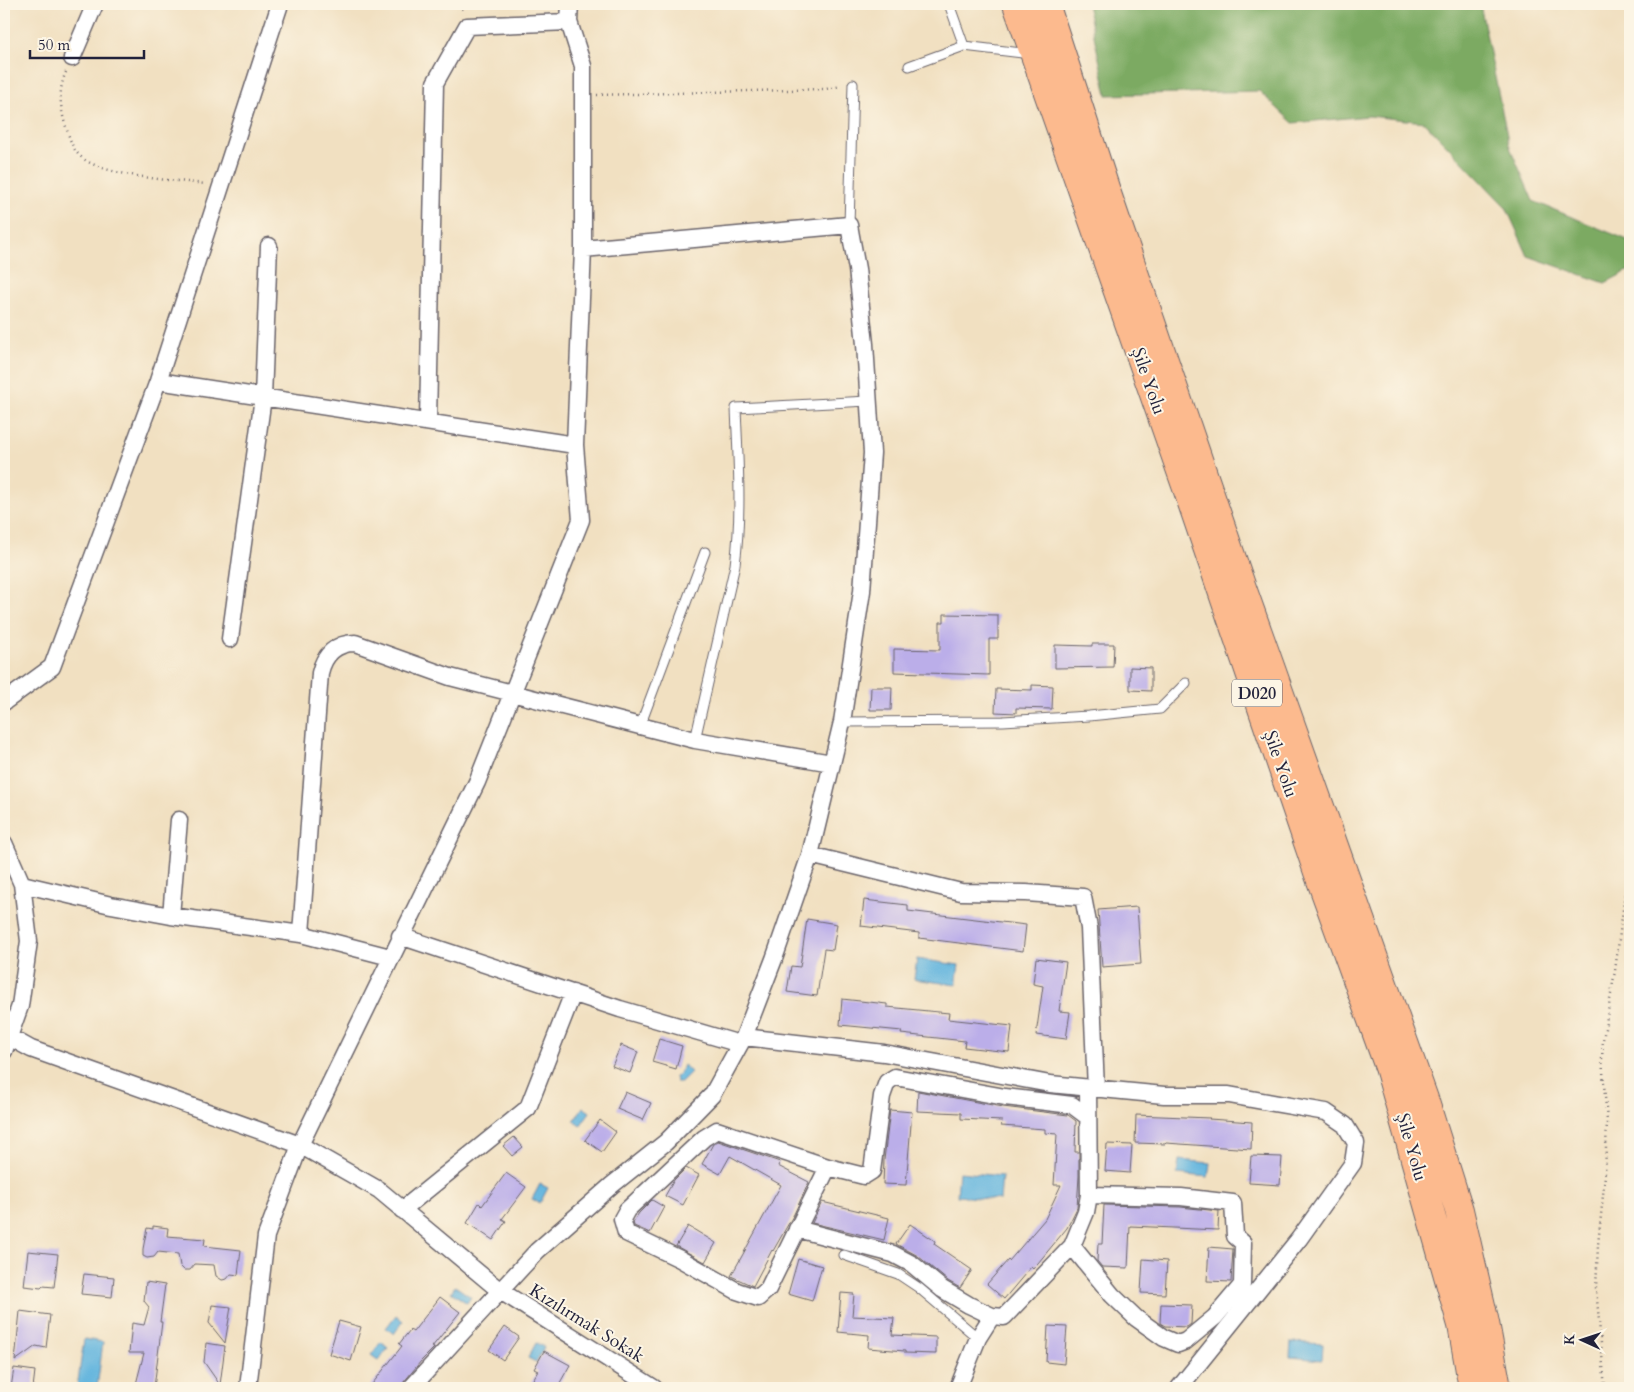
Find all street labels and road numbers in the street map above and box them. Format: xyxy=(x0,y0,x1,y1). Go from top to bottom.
street label: Şile Yolu xyxy=(1125,344,1172,418)
road number: D020 xyxy=(1232,680,1282,706)
street label: Şile Yolu xyxy=(1257,727,1304,801)
street label: Şile Yolu xyxy=(1390,1110,1433,1184)
street label: Kızılırmak Sokak xyxy=(525,1278,649,1369)

